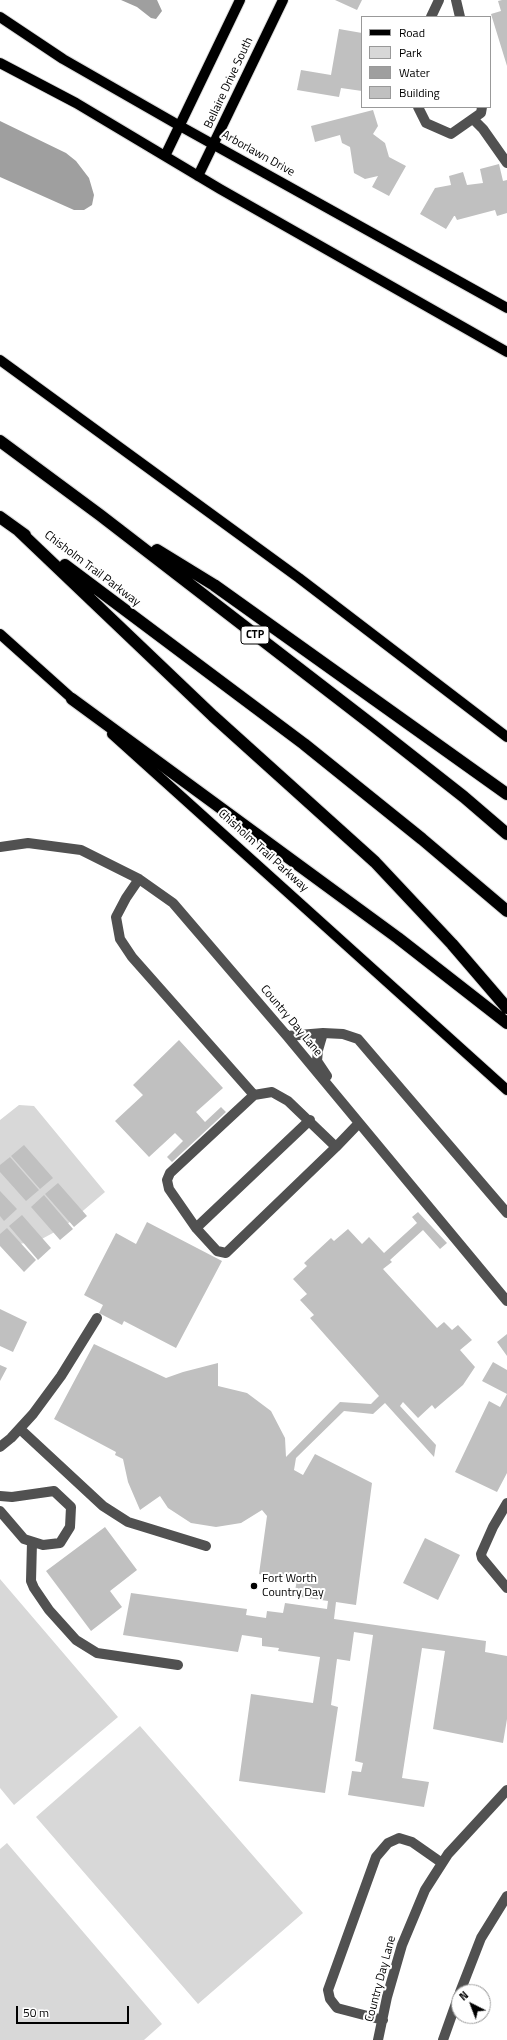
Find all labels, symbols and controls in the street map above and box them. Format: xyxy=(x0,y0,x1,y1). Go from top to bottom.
legend xyxy=(361,16,491,108)
text: Road xyxy=(399,23,425,42)
street label: Bellaire Drive South xyxy=(202,35,256,131)
text: Park xyxy=(399,43,422,62)
text: Water xyxy=(399,63,430,82)
text: Building xyxy=(399,83,440,102)
street label: Arborlawn Drive xyxy=(219,128,297,180)
street label: Chisholm Trail Parkway xyxy=(41,528,143,610)
road number: CTP xyxy=(241,626,269,644)
street label: Chisholm Trail Parkway xyxy=(215,807,311,895)
street label: Country Day Lane xyxy=(257,982,325,1060)
place label: Fort Worth Country Day xyxy=(262,1572,324,1600)
marker: Fort Worth Country Day xyxy=(249,1581,259,1591)
street label: Country Day Lane xyxy=(363,1934,399,2024)
north arrow xyxy=(451,1984,491,2024)
text: N xyxy=(455,1987,472,2004)
scale bar xyxy=(18,1998,131,2024)
text: 50 m xyxy=(23,2003,49,2022)

